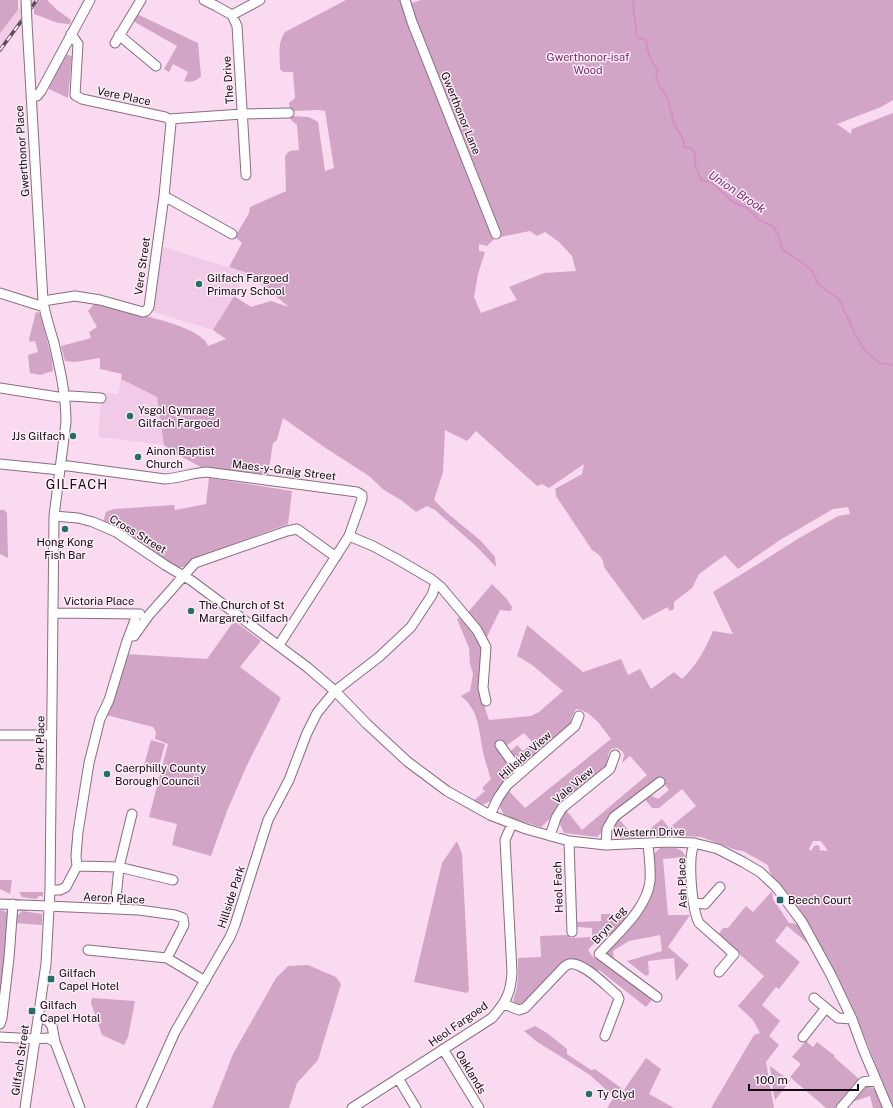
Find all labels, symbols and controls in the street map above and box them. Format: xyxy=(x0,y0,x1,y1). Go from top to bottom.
park label: Gwerthonor-isaf Wood xyxy=(547,51,630,76)
street label: The Drive xyxy=(220,56,236,104)
street label: Gwerthonor Lane xyxy=(439,70,483,156)
street label: Vere Place xyxy=(96,84,152,108)
street label: Gwerthonor Place xyxy=(13,105,31,197)
water label: Union Brook xyxy=(706,168,768,216)
street label: Vere Street xyxy=(132,236,152,296)
place label: Gilfach Fargoed Primary School xyxy=(207,272,289,297)
marker: Gilfach Fargoed Primary School xyxy=(194,279,204,289)
place label: Ysgol Gymraeg Gilfach Fargoed xyxy=(138,404,220,429)
marker: Ysgol Gymraeg Gilfach Fargoed xyxy=(125,411,135,421)
place label: JJs Gilfach xyxy=(12,430,65,442)
marker: JJs Gilfach xyxy=(68,431,78,441)
place label: Ainon Baptist Church xyxy=(146,445,215,470)
marker: Ainon Baptist Church xyxy=(133,452,143,462)
street label: Maes-y-Graig Street xyxy=(231,458,337,482)
district label: GILFACH xyxy=(46,477,108,492)
street label: Cross Street xyxy=(108,512,168,556)
marker: Hong Kong Fish Bar xyxy=(60,524,70,534)
place label: Hong Kong Fish Bar xyxy=(36,536,94,561)
street label: Victoria Place xyxy=(64,595,134,607)
place label: The Church of St Margaret, Gilfach xyxy=(199,599,288,624)
marker: The Church of St Margaret, Gilfach xyxy=(186,606,196,616)
street label: Park Place xyxy=(34,716,46,770)
street label: Hillside View xyxy=(497,728,554,781)
place label: Caerphilly County Borough Council xyxy=(115,762,206,787)
street label: Vale View xyxy=(550,764,596,806)
marker: Caerphilly County Borough Council xyxy=(102,769,112,779)
street label: Western Drive xyxy=(613,825,685,839)
street label: Ash Place xyxy=(675,857,689,909)
street label: Heol Fach xyxy=(551,861,565,913)
street label: Hillside Park xyxy=(215,864,247,930)
street label: Aeron Place xyxy=(83,890,145,906)
place label: Beech Court xyxy=(788,894,851,906)
marker: Beech Court xyxy=(775,895,785,905)
street label: Bryn Teg xyxy=(590,904,629,946)
place label: Gilfach Capel Hotel xyxy=(59,967,119,992)
marker: Gilfach Capel Hotel xyxy=(46,974,56,984)
place label: Gilfach Capel Hotal xyxy=(40,999,100,1024)
street label: Heol Fargoed xyxy=(426,999,490,1049)
marker: Gilfach Capel Hotal xyxy=(27,1006,37,1016)
street label: Gilfach Street xyxy=(9,1024,31,1096)
street label: Oaklands xyxy=(453,1048,489,1096)
scale bar xyxy=(749,1066,858,1092)
text: 100 m xyxy=(755,1073,788,1087)
place label: Ty Clyd xyxy=(597,1088,635,1100)
marker: Ty Clyd xyxy=(584,1089,594,1099)

